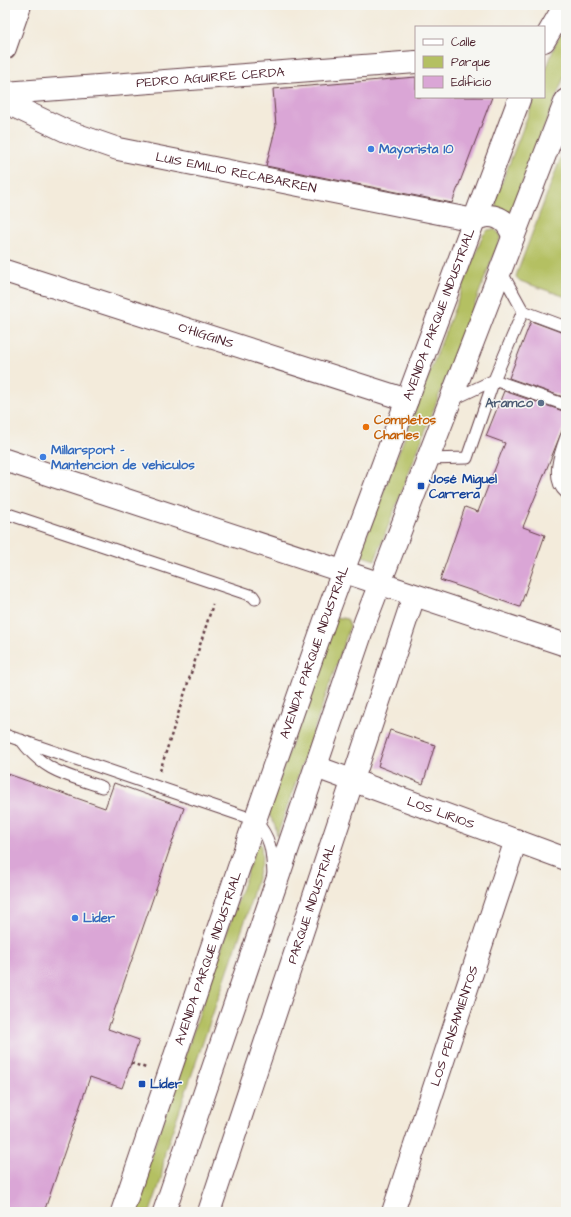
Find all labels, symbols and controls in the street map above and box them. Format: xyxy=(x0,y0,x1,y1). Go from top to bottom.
legend xyxy=(415,26,545,98)
text: Calle xyxy=(451,34,476,51)
text: Parque xyxy=(451,54,491,71)
street label: PEDRO AGUIRRE CERDA xyxy=(136,63,286,92)
text: Edificio xyxy=(451,74,491,91)
place label: Mayorista 10 xyxy=(379,140,454,159)
marker: Mayorista 10 xyxy=(366,144,376,154)
street label: LUIS EMILIO RECABARREN xyxy=(154,148,318,197)
street label: AVENIDA PARQUE INDUSTRIAL xyxy=(399,226,479,403)
street label: O'HIGGINS xyxy=(176,318,236,353)
place label: Aramco xyxy=(485,394,534,412)
marker: Aramco xyxy=(536,398,546,408)
place label: Completos Charles xyxy=(374,411,437,444)
marker: Completos Charles xyxy=(361,422,371,432)
place label: Millarsport - Mantencion de vehiculos xyxy=(51,441,195,474)
marker: Millarsport - Mantencion de vehiculos xyxy=(38,452,48,462)
place label: José Miguel Carrera xyxy=(428,470,497,503)
marker: José Miguel Carrera xyxy=(416,481,426,491)
street label: AVENIDA PARQUE INDUSTRIAL xyxy=(275,563,353,741)
street label: LOS LIRIOS xyxy=(405,792,477,834)
street label: PARQUE INDUSTRIAL xyxy=(283,841,340,966)
street label: AVENIDA PARQUE INDUSTRIAL xyxy=(170,869,246,1048)
place label: Lider xyxy=(83,909,116,927)
marker: Lider xyxy=(70,913,80,923)
street label: LOS PENSAMIENTOS xyxy=(426,963,483,1089)
place label: Líder xyxy=(150,1075,183,1093)
marker: Líder xyxy=(137,1079,147,1089)

